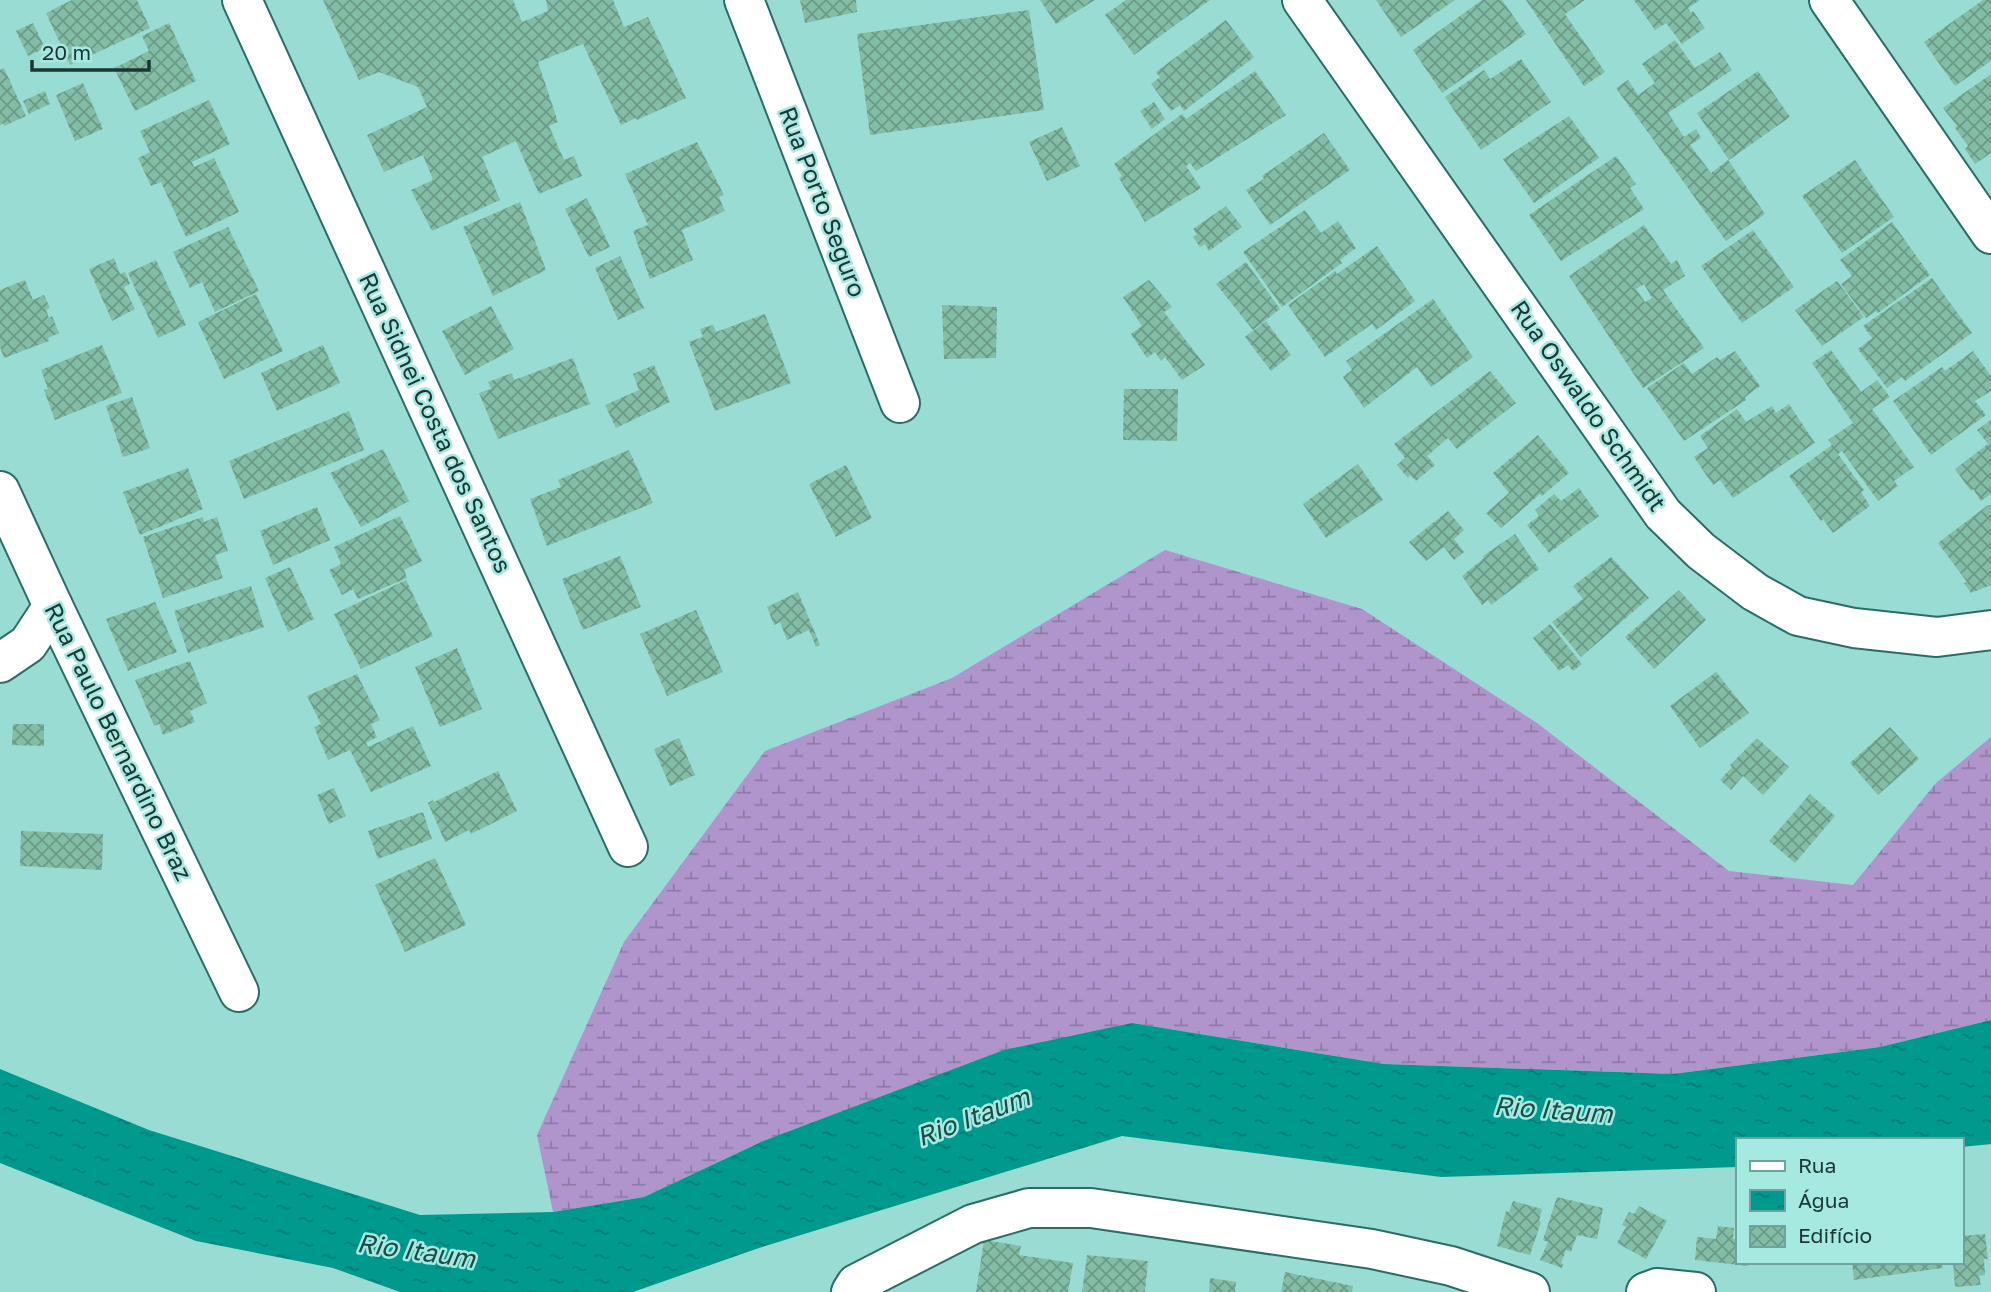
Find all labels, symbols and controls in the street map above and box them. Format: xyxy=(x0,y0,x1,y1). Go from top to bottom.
scale bar xyxy=(32,28,149,72)
text: 20 m xyxy=(42,39,91,65)
street label: Rua Porto Seguro xyxy=(774,102,873,301)
street label: Rua Sidnei Costa dos Santos xyxy=(354,267,519,577)
street label: Rua Oswaldo Schmidt xyxy=(1505,294,1673,516)
street label: Rua Paulo Bernardino Braz xyxy=(39,598,199,885)
water label: Rio Itaum xyxy=(912,1080,1035,1152)
water label: Rio Itaum xyxy=(1493,1090,1614,1129)
legend xyxy=(1736,1138,1963,1264)
text: Rua xyxy=(1798,1152,1836,1178)
text: Água xyxy=(1798,1187,1849,1213)
text: Edifício xyxy=(1798,1222,1872,1248)
water label: Rio Itaum xyxy=(355,1227,478,1274)

